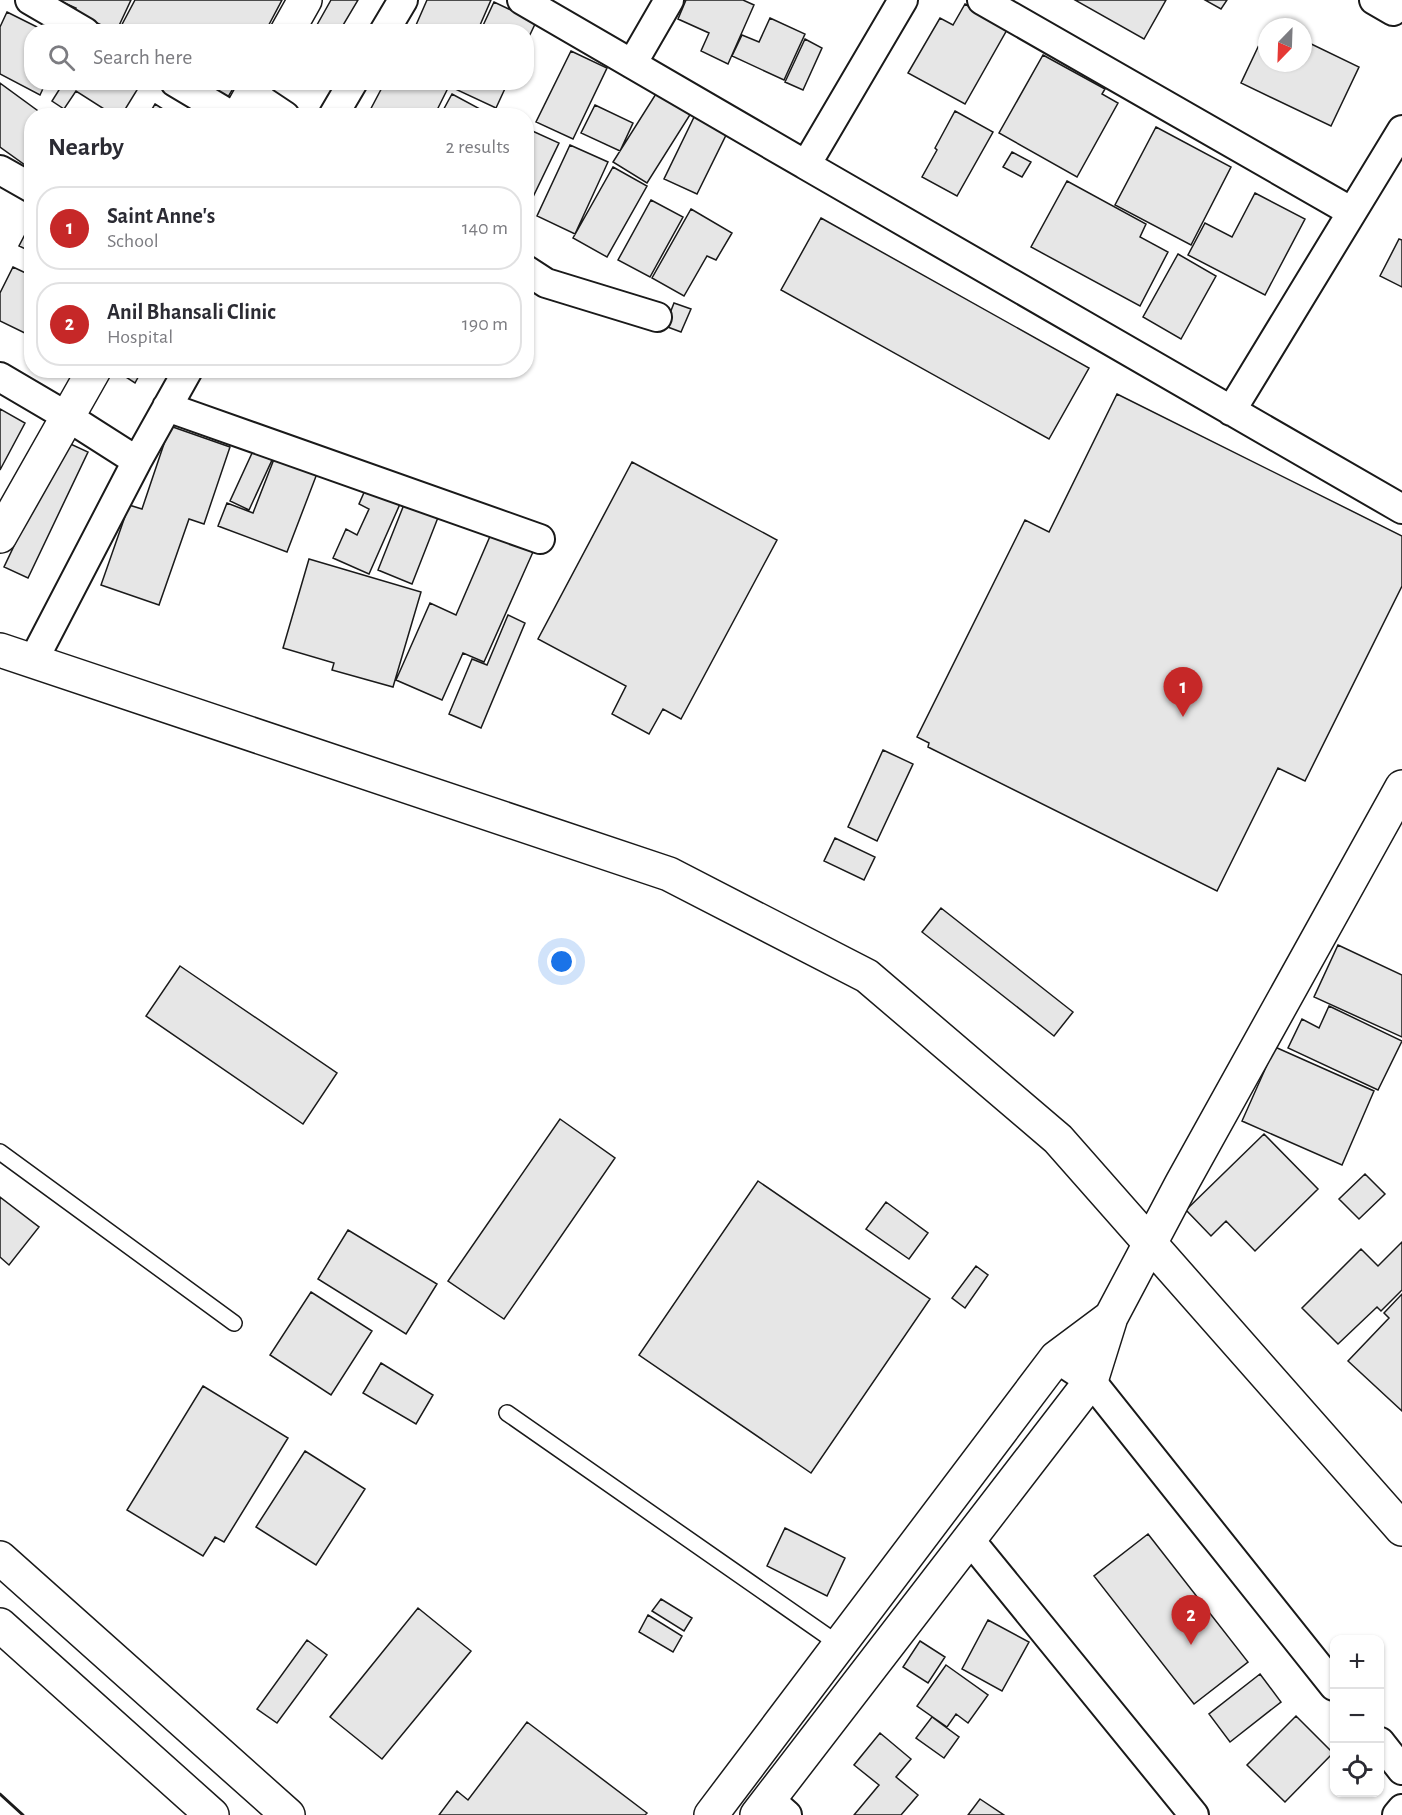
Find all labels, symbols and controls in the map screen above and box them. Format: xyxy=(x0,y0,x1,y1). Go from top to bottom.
north arrow xyxy=(1258,18,1312,72)
search box xyxy=(24,24,534,90)
icon: search xyxy=(45,41,78,74)
text: Search here xyxy=(93,46,192,68)
text: Nearby xyxy=(48,134,124,160)
text: 2 results xyxy=(446,137,510,157)
text: Saint Anne's xyxy=(107,205,215,227)
text: 1 xyxy=(66,218,73,238)
text: 140 m xyxy=(462,218,508,238)
text: School xyxy=(107,231,159,251)
text: Anil Bhansali Clinic xyxy=(107,301,276,323)
text: 2 xyxy=(65,314,74,334)
text: 190 m xyxy=(462,314,508,334)
text: Hospital xyxy=(107,327,173,347)
pin: 1 xyxy=(1164,668,1202,717)
your location xyxy=(547,947,576,976)
pin: 2 xyxy=(1172,1596,1210,1645)
map controls xyxy=(1330,1635,1384,1797)
button: + xyxy=(1330,1635,1384,1689)
button: − xyxy=(1330,1689,1384,1743)
button: locate xyxy=(1330,1743,1384,1797)

